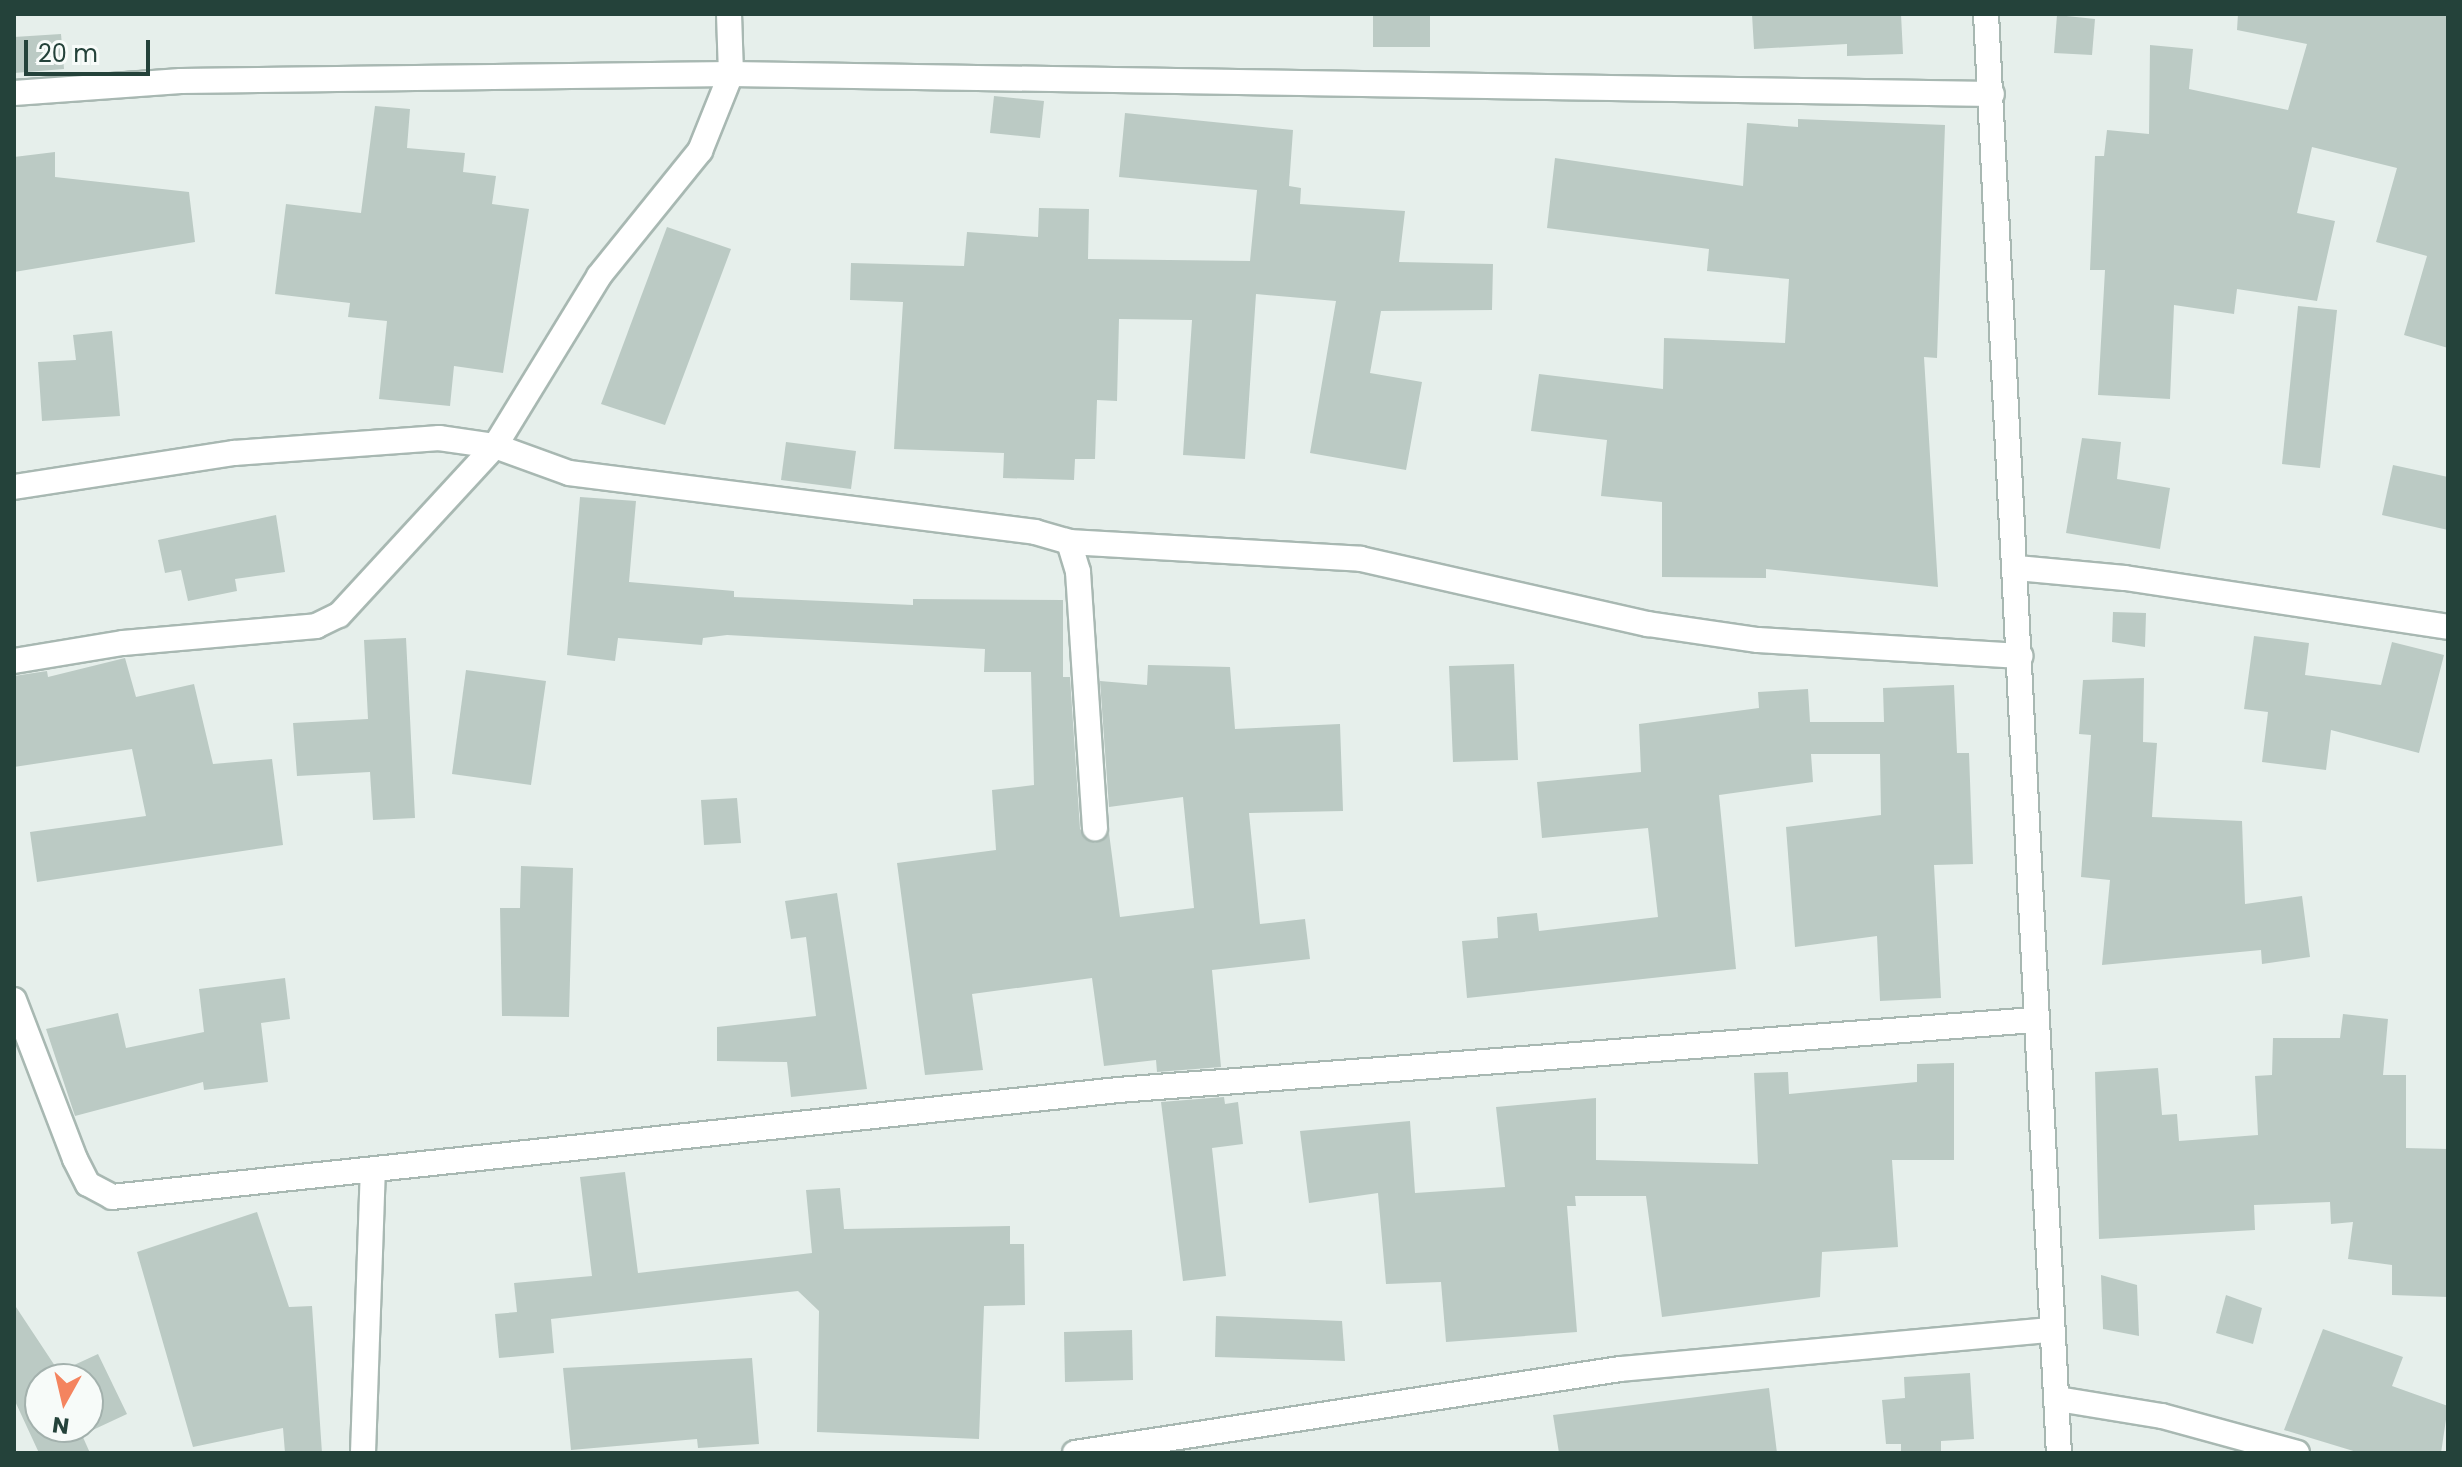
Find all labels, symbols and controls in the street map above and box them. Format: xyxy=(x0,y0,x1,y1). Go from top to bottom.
scale bar xyxy=(28,24,154,74)
text: 20 m xyxy=(38,37,98,70)
north arrow xyxy=(24,1363,104,1443)
text: N xyxy=(51,1409,71,1442)

